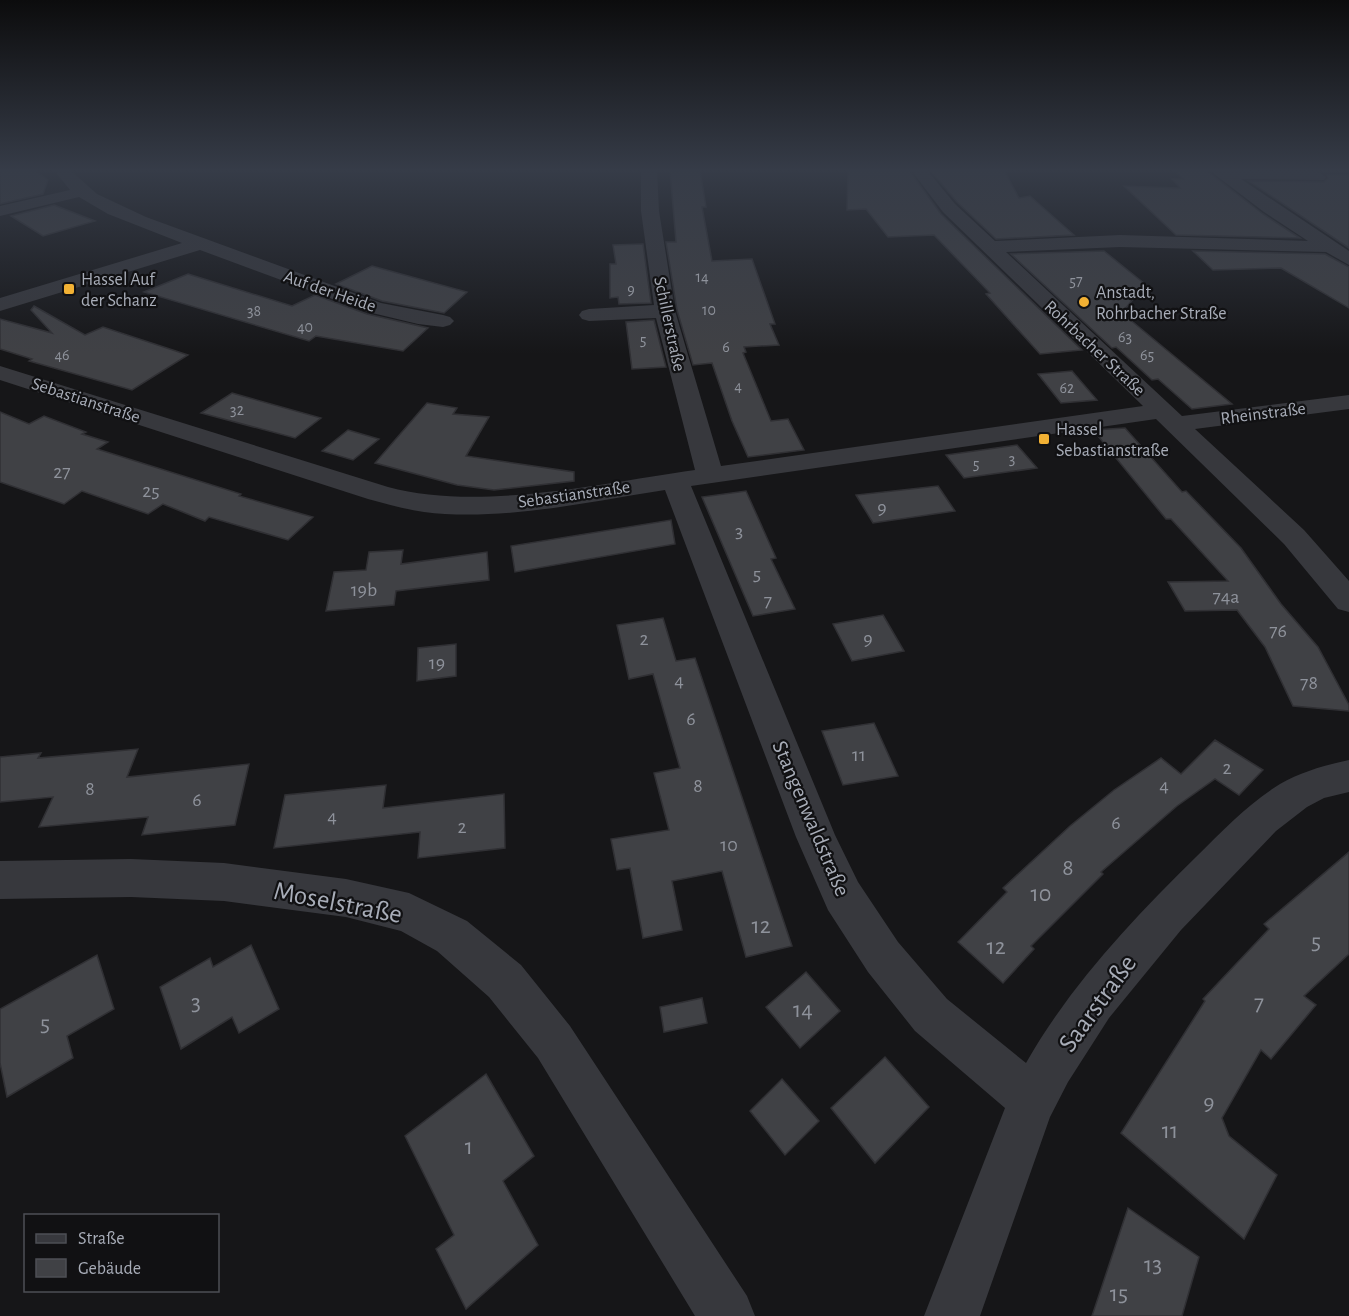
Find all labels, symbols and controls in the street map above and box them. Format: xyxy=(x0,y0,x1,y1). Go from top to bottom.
street label: Auf der Heide xyxy=(281,268,378,316)
house number: 14 xyxy=(695,269,709,285)
place label: Hassel Auf der Schanz xyxy=(81,271,157,310)
house number: 57 xyxy=(1069,273,1083,289)
street label: Schillerstraße xyxy=(650,275,688,373)
marker: Hassel Auf der Schanz xyxy=(62,282,76,296)
house number: 9 xyxy=(627,282,635,298)
place label: Anstadt, Rohrbacher Straße xyxy=(1096,284,1227,323)
marker: Anstadt, Rohrbacher Straße xyxy=(1077,295,1091,309)
street label: Rohrbacher Straße xyxy=(1040,298,1148,400)
house number: 10 xyxy=(702,302,716,318)
house number: 38 xyxy=(247,303,261,319)
house number: 40 xyxy=(297,319,313,335)
house number: 63 xyxy=(1118,329,1132,345)
house number: 5 xyxy=(640,332,646,348)
house number: 6 xyxy=(722,339,730,355)
house number: 46 xyxy=(54,347,70,363)
house number: 65 xyxy=(1140,347,1154,363)
street label: Sebastianstraße xyxy=(29,375,142,427)
house number: 4 xyxy=(734,378,742,394)
house number: 62 xyxy=(1060,380,1074,396)
street label: Rheinstraße xyxy=(1219,400,1307,428)
house number: 32 xyxy=(230,402,244,418)
place label: Hassel Sebastianstraße xyxy=(1056,421,1169,460)
marker: Hassel Sebastianstraße xyxy=(1037,432,1051,446)
house number: 3 xyxy=(1009,451,1015,467)
house number: 5 xyxy=(973,456,979,472)
house number: 27 xyxy=(53,462,71,482)
street label: Sebastianstraße xyxy=(517,478,631,512)
house number: 25 xyxy=(142,481,160,501)
house number: 9 xyxy=(877,498,887,518)
house number: 3 xyxy=(735,521,743,541)
house number: 5 xyxy=(753,564,761,584)
house number: 19b xyxy=(351,580,377,600)
house number: 74a xyxy=(1212,587,1240,607)
house number: 7 xyxy=(764,591,772,611)
house number: 76 xyxy=(1269,621,1287,641)
house number: 2 xyxy=(639,629,649,649)
house number: 9 xyxy=(863,629,873,649)
house number: 19 xyxy=(429,653,445,673)
house number: 4 xyxy=(674,671,684,691)
house number: 78 xyxy=(1300,673,1318,693)
house number: 6 xyxy=(686,709,696,729)
street label: Stangenwaldstraße xyxy=(768,737,854,899)
house number: 11 xyxy=(852,745,866,765)
house number: 2 xyxy=(1222,758,1232,778)
house number: 8 xyxy=(693,776,703,796)
house number: 4 xyxy=(1159,776,1169,796)
house number: 8 xyxy=(85,779,95,799)
house number: 6 xyxy=(192,790,202,810)
house number: 4 xyxy=(327,807,337,827)
house number: 6 xyxy=(1111,813,1121,833)
house number: 2 xyxy=(457,817,467,837)
house number: 10 xyxy=(720,835,738,855)
house number: 8 xyxy=(1062,856,1074,880)
street label: Moselstraße xyxy=(271,877,404,928)
house number: 10 xyxy=(1031,882,1051,906)
house number: 12 xyxy=(751,914,771,938)
house number: 5 xyxy=(1311,930,1321,954)
house number: 12 xyxy=(986,935,1006,959)
street label: Saarstraße xyxy=(1053,950,1141,1057)
house number: 3 xyxy=(191,991,201,1015)
house number: 7 xyxy=(1254,991,1264,1015)
house number: 14 xyxy=(793,998,813,1022)
house number: 5 xyxy=(40,1012,50,1036)
house number: 9 xyxy=(1203,1091,1215,1115)
house number: 11 xyxy=(1162,1119,1178,1143)
house number: 1 xyxy=(465,1135,473,1159)
legend xyxy=(24,1214,219,1292)
text: Straße xyxy=(78,1230,124,1248)
house number: 13 xyxy=(1144,1253,1162,1277)
text: Gebäude xyxy=(78,1260,141,1278)
house number: 15 xyxy=(1110,1282,1128,1306)

